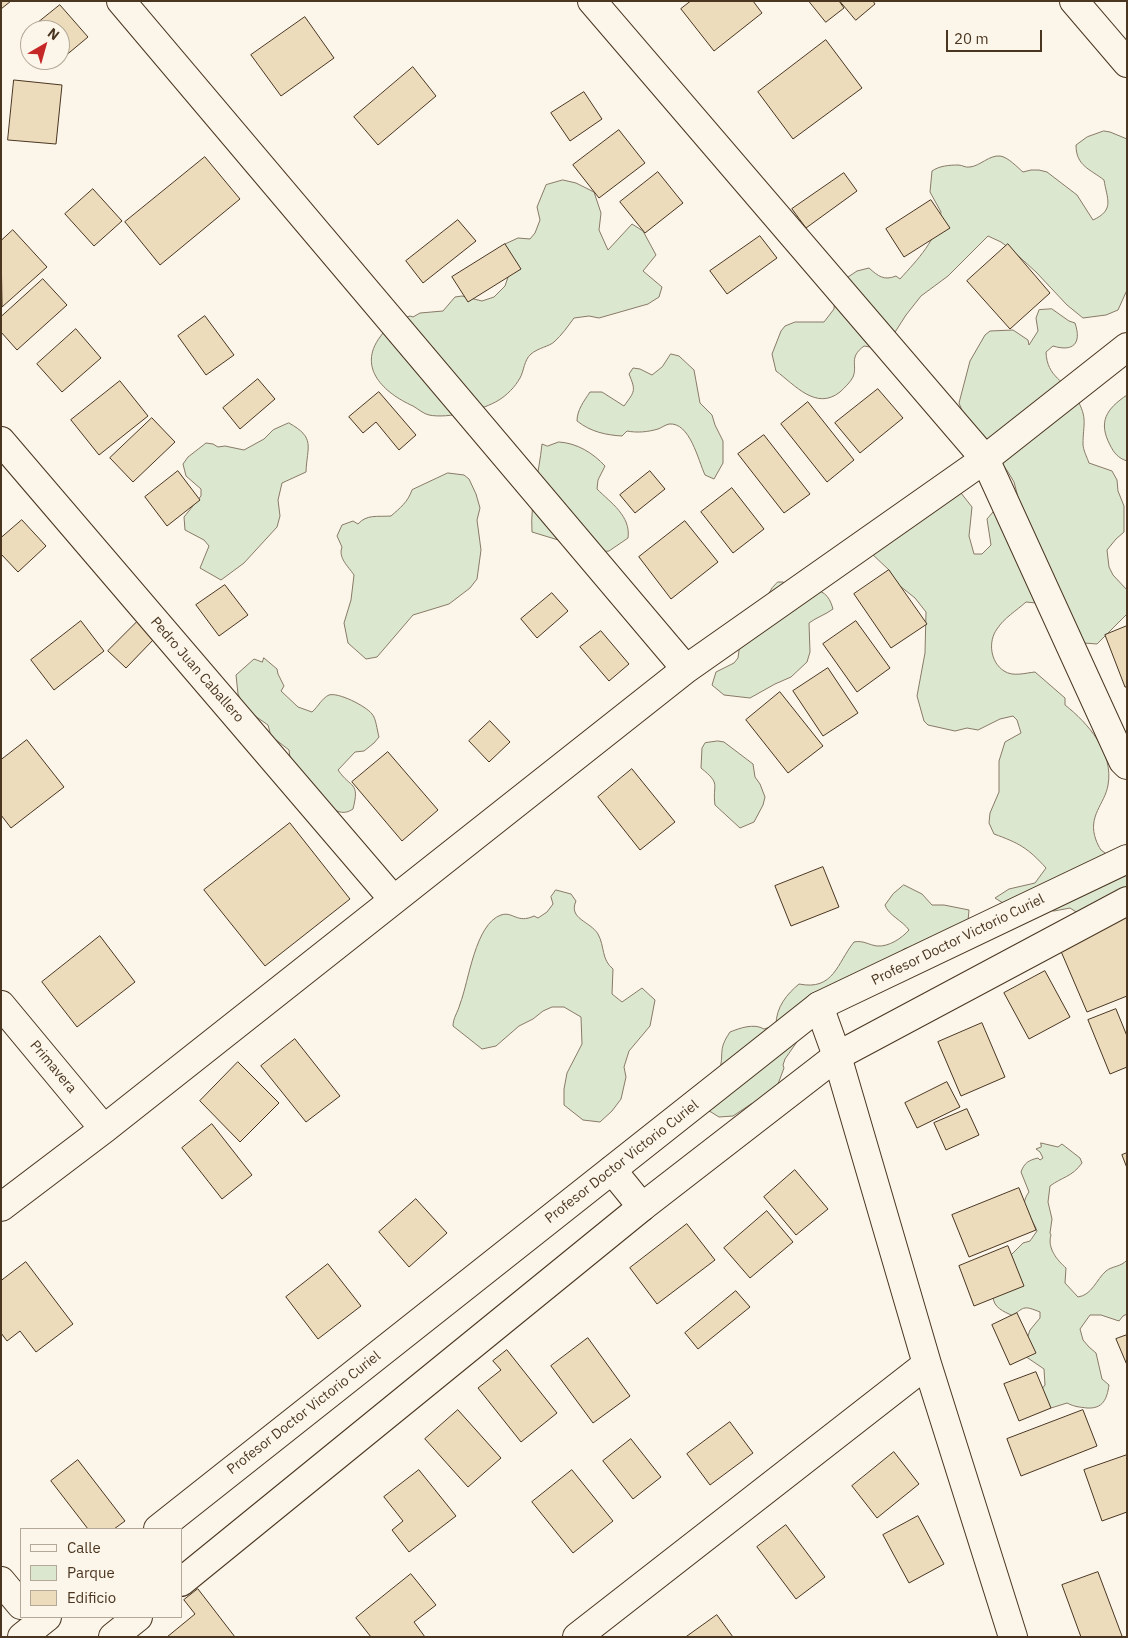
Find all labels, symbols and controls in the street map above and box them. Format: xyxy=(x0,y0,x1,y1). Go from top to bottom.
north arrow xyxy=(20,20,70,70)
scale bar xyxy=(948,20,1044,52)
text: N xyxy=(44,24,63,44)
text: 20 m xyxy=(954,29,989,48)
street label: Pedro Juan Caballero xyxy=(147,614,247,726)
street label: Profesor Doctor Victorio Curiel xyxy=(869,891,1047,989)
street label: Primavera xyxy=(26,1037,80,1097)
street label: Profesor Doctor Victorio Curiel xyxy=(542,1097,702,1227)
street label: Profesor Doctor Victorio Curiel xyxy=(224,1348,384,1478)
legend xyxy=(20,1528,182,1618)
text: Calle xyxy=(67,1538,101,1557)
text: Parque xyxy=(67,1563,115,1582)
text: Edificio xyxy=(67,1588,116,1607)

